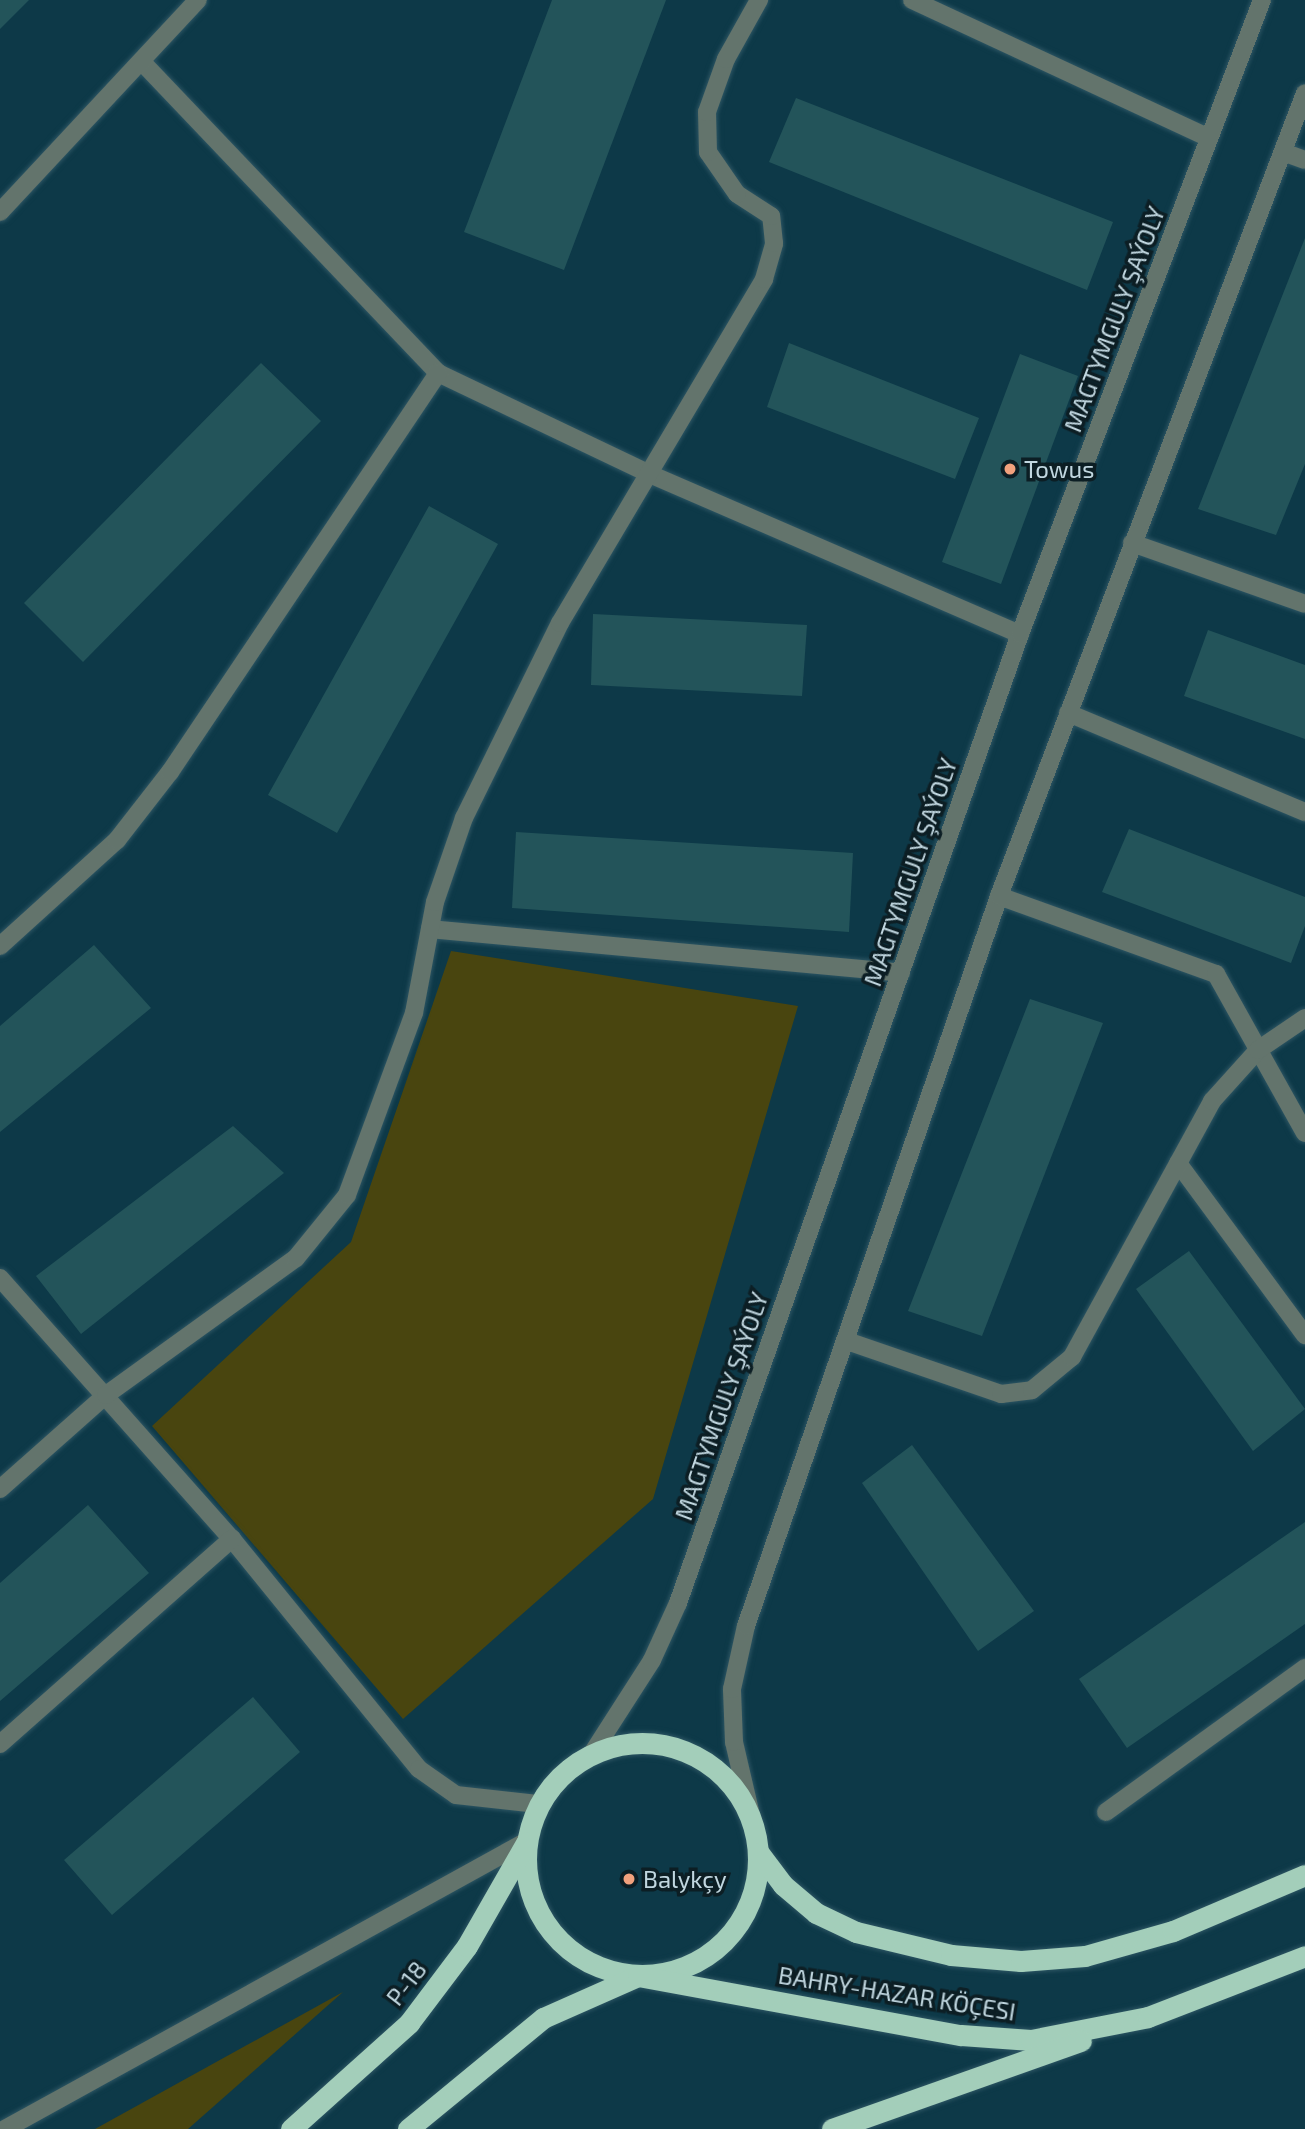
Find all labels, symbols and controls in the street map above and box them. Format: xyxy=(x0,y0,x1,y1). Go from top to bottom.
street label: MAGTYMGULY ŞAÝOLY xyxy=(1058,202,1170,436)
place label: Towus xyxy=(1024,455,1094,483)
marker: Towus xyxy=(1002,461,1018,477)
street label: MAGTYMGULY ŞAÝOLY xyxy=(857,754,963,990)
street label: MAGTYMGULY ŞAÝOLY xyxy=(668,1288,774,1524)
place label: Balykçy xyxy=(643,1865,727,1893)
marker: Balykçy xyxy=(621,1871,637,1887)
street label: P-18 xyxy=(380,1955,432,2011)
street label: BAHRY-HAZAR KÖÇESI xyxy=(776,1960,1018,2026)

